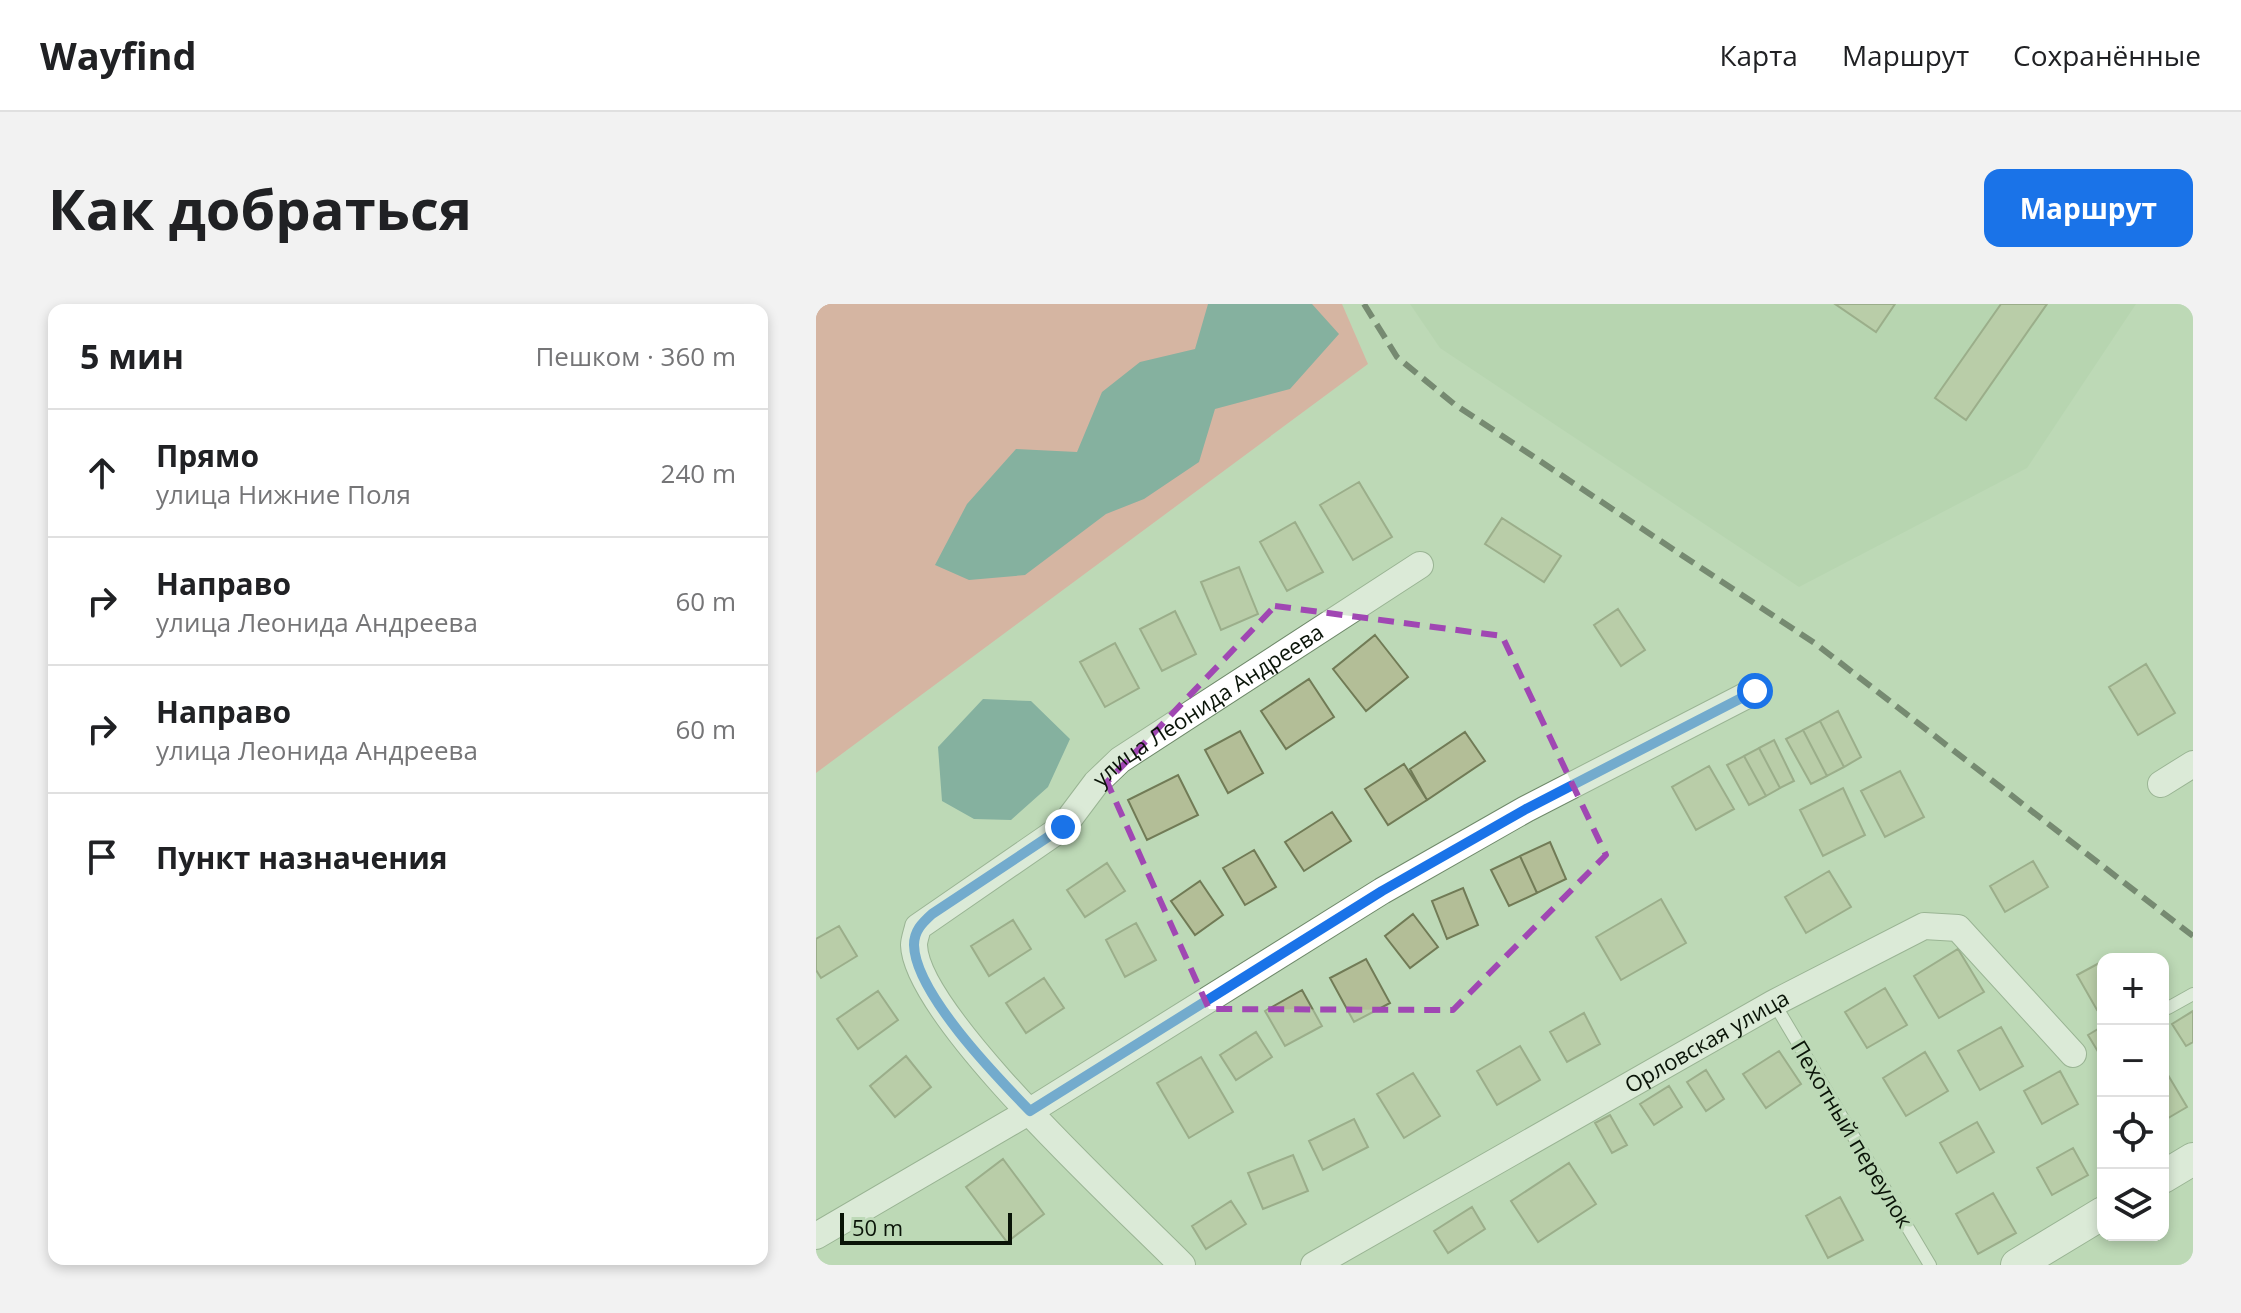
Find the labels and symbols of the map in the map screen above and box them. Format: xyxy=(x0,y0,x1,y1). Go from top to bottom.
street label: улица Леонида Андреева xyxy=(1085,616,1329,793)
route start xyxy=(1737,673,1773,709)
route end xyxy=(1045,809,1081,845)
street label: Орловская улица xyxy=(1619,982,1794,1099)
street label: Пехотный переулок xyxy=(1785,1034,1921,1233)
scale bar xyxy=(840,1209,1012,1245)

